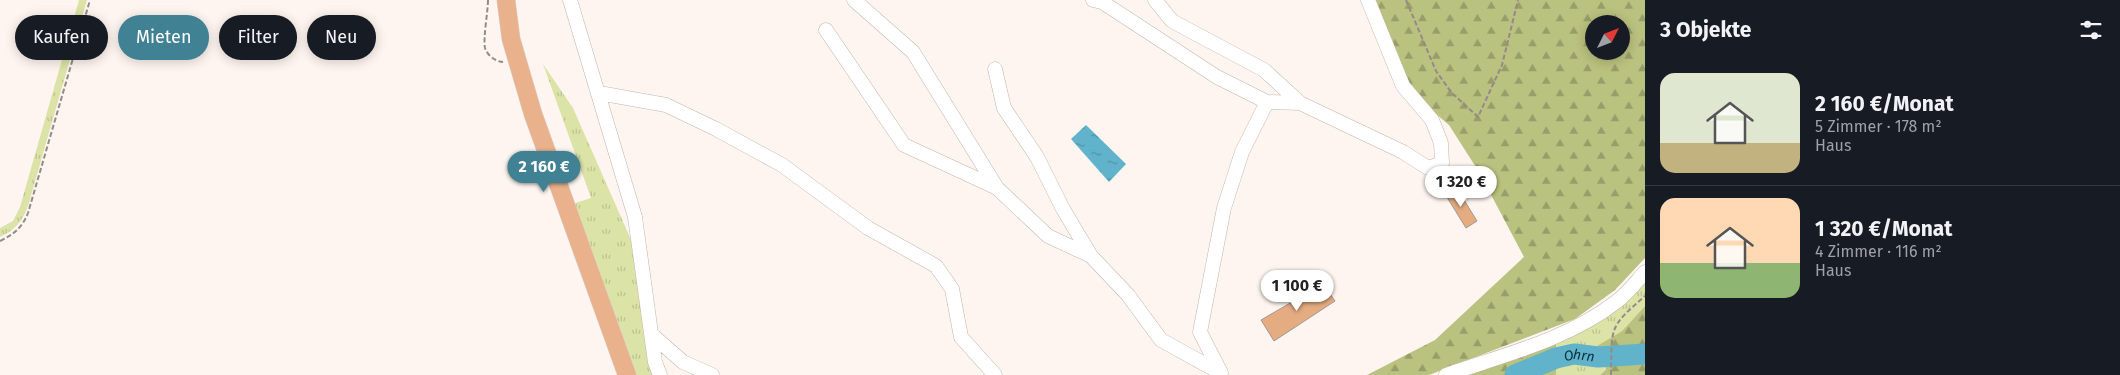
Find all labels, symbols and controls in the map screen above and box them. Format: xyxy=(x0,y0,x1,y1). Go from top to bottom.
chip: Kaufen xyxy=(15,15,108,60)
chip: Mieten xyxy=(118,15,209,60)
chip: Filter xyxy=(219,15,297,60)
chip: Neu xyxy=(307,15,376,60)
north arrow xyxy=(1585,15,1630,60)
map controls xyxy=(1585,15,1630,60)
icon: filters xyxy=(2077,16,2105,44)
text: 3 Objekte xyxy=(1660,17,1751,43)
text: 2 160 €/Monat xyxy=(1815,91,1954,117)
icon: home xyxy=(1700,93,1760,153)
text: 5 Zimmer · 178 m² xyxy=(1815,117,1942,136)
text: Haus xyxy=(1815,136,1851,155)
pin: 2 160 € xyxy=(498,150,590,193)
text: 2 160 € xyxy=(518,157,570,176)
pin: 1 320 € xyxy=(1415,166,1507,208)
text: 1 320 € xyxy=(1436,172,1486,191)
text: 1 320 €/Monat xyxy=(1815,216,1952,242)
icon: home xyxy=(1700,218,1760,278)
text: 4 Zimmer · 116 m² xyxy=(1815,242,1942,261)
text: Haus xyxy=(1815,261,1851,280)
pin: 1 100 € xyxy=(1251,270,1343,312)
text: 1 100 € xyxy=(1272,276,1322,295)
water label: Ohrn xyxy=(1562,345,1596,365)

